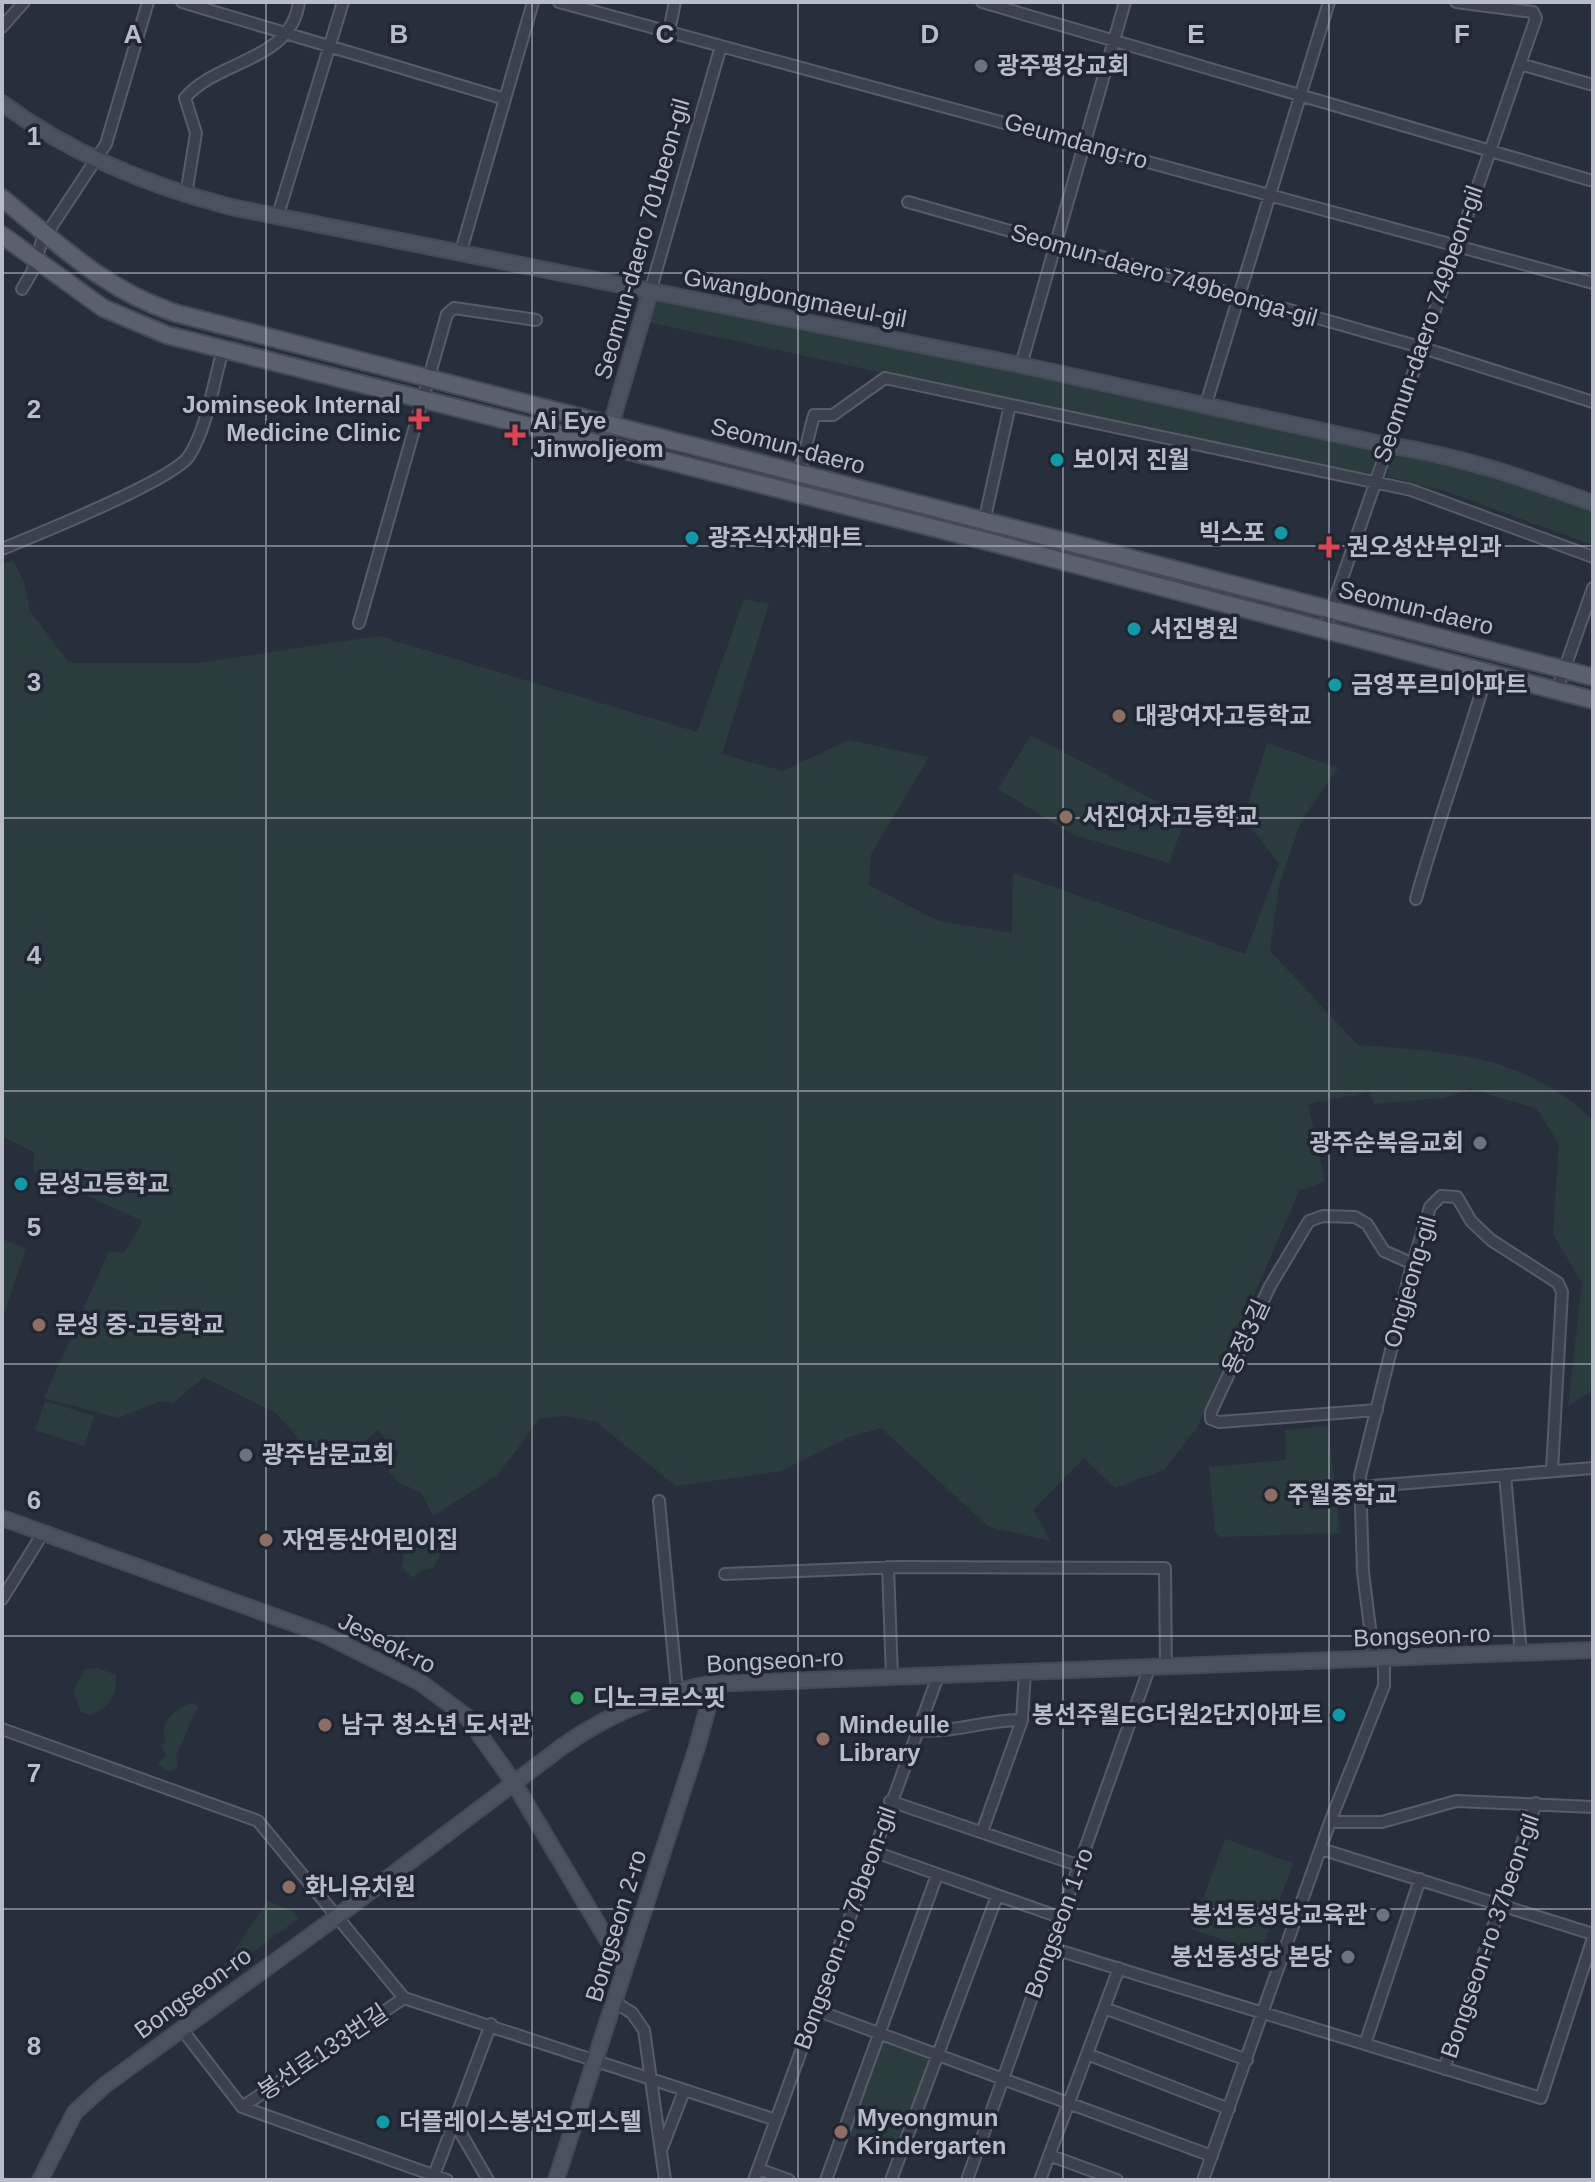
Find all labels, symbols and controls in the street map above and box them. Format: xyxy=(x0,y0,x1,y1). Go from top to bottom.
text: A xyxy=(124,19,143,49)
text: B xyxy=(390,19,408,49)
text: C xyxy=(656,19,675,49)
text: D xyxy=(921,19,939,49)
text: E xyxy=(1187,19,1205,49)
text: F xyxy=(1454,19,1470,49)
place label: 광주평강교회 xyxy=(997,52,1129,79)
marker: 광주평강교회 xyxy=(972,57,990,75)
street label: Seomun-daero 701beon-gil xyxy=(588,95,695,382)
street label: Geumdang-ro xyxy=(1001,107,1151,174)
text: 1 xyxy=(27,121,41,151)
street label: Seomun-daero 749beon-gil xyxy=(1367,182,1488,466)
street label: Seomun-daero 749beonga-gil xyxy=(1008,218,1320,331)
street label: Gwangbongmaeul-gil xyxy=(681,263,909,332)
place label: Jominseok Internal Medicine Clinic xyxy=(182,391,401,446)
text: 2 xyxy=(27,394,41,424)
place label: Ai Eye Jinwoljeom xyxy=(533,407,664,462)
marker: Jominseok Internal Medicine Clinic xyxy=(408,408,430,430)
street label: Seomun-daero xyxy=(708,412,868,479)
marker: Ai Eye Jinwoljeom xyxy=(504,424,526,446)
place label: 보이저 진월 xyxy=(1073,446,1190,473)
marker: 보이저 진월 xyxy=(1048,451,1066,469)
place label: 빅스포 xyxy=(1199,519,1265,546)
place label: 광주식자재마트 xyxy=(708,524,863,551)
marker: 빅스포 xyxy=(1272,524,1290,542)
marker: 광주식자재마트 xyxy=(683,529,701,547)
place label: 권오성산부인과 xyxy=(1347,533,1502,560)
marker: 권오성산부인과 xyxy=(1318,536,1340,558)
street label: Seomun-daero xyxy=(1336,575,1496,640)
place label: 서진병원 xyxy=(1150,615,1238,642)
marker: 서진병원 xyxy=(1125,620,1143,638)
text: 3 xyxy=(27,667,41,697)
place label: 금영푸르미아파트 xyxy=(1351,671,1528,698)
marker: 금영푸르미아파트 xyxy=(1326,676,1344,694)
place label: 대광여자고등학교 xyxy=(1135,702,1312,729)
marker: 대광여자고등학교 xyxy=(1110,707,1128,725)
place label: 서진여자고등학교 xyxy=(1082,803,1259,830)
marker: 서진여자고등학교 xyxy=(1057,808,1075,826)
text: 4 xyxy=(27,940,42,970)
place label: 광주순복음교회 xyxy=(1309,1129,1464,1156)
marker: 광주순복음교회 xyxy=(1471,1134,1489,1152)
place label: 문성고등학교 xyxy=(37,1170,169,1197)
marker: 문성고등학교 xyxy=(12,1175,30,1193)
text: 5 xyxy=(27,1212,41,1242)
street label: Ongjeong-gil xyxy=(1378,1213,1441,1351)
street label: 용정3길 xyxy=(1216,1295,1275,1379)
place label: 문성 중-고등학교 xyxy=(55,1311,224,1338)
marker: 문성 중-고등학교 xyxy=(30,1316,48,1334)
place label: 광주남문교회 xyxy=(262,1441,394,1468)
marker: 광주남문교회 xyxy=(237,1446,255,1464)
place label: 주월중학교 xyxy=(1287,1481,1397,1508)
text: 6 xyxy=(27,1485,41,1515)
marker: 주월중학교 xyxy=(1262,1486,1280,1504)
place label: 자연동산어린이집 xyxy=(282,1526,459,1553)
marker: 자연동산어린이집 xyxy=(257,1531,275,1549)
street label: Jeseok-ro xyxy=(334,1607,440,1679)
street label: Bongseon-ro xyxy=(1353,1620,1491,1651)
street label: Bongseon-ro xyxy=(706,1643,844,1678)
place label: 디노크로스핏 xyxy=(593,1684,725,1711)
marker: 디노크로스핏 xyxy=(568,1689,586,1707)
place label: 봉선주월EG더원2단지아파트 xyxy=(1032,1701,1323,1728)
marker: 봉선주월EG더원2단지아파트 xyxy=(1330,1706,1348,1724)
place label: 남구 청소년 도서관 xyxy=(341,1711,531,1738)
place label: Mindeulle Library xyxy=(839,1711,950,1766)
marker: 남구 청소년 도서관 xyxy=(316,1716,334,1734)
marker: Mindeulle Library xyxy=(814,1730,832,1748)
text: 7 xyxy=(27,1758,41,1788)
street label: Bongseon-ro 79beon-gil xyxy=(788,1803,901,2053)
street label: Bongseon-ro 37beon-gil xyxy=(1435,1810,1544,2061)
street label: Bongseon 1-ro xyxy=(1019,1844,1098,2001)
street label: Bongseon 2-ro xyxy=(580,1847,651,2005)
place label: 화니유치원 xyxy=(305,1873,415,1900)
marker: 화니유치원 xyxy=(280,1878,298,1896)
place label: 봉선동성당교육관 xyxy=(1190,1901,1367,1928)
marker: 봉선동성당교육관 xyxy=(1374,1906,1392,1924)
street label: Bongseon-ro xyxy=(129,1941,256,2044)
place label: 봉선동성당 본당 xyxy=(1171,1943,1332,1970)
marker: 봉선동성당 본당 xyxy=(1339,1948,1357,1966)
street label: 봉선로133번길 xyxy=(253,1998,393,2105)
text: 8 xyxy=(27,2031,41,2061)
place label: Myeongmun Kindergarten xyxy=(857,2104,1006,2159)
place label: 더플레이스봉선오피스텔 xyxy=(399,2108,642,2135)
marker: 더플레이스봉선오피스텔 xyxy=(374,2113,392,2131)
marker: Myeongmun Kindergarten xyxy=(832,2123,850,2141)

